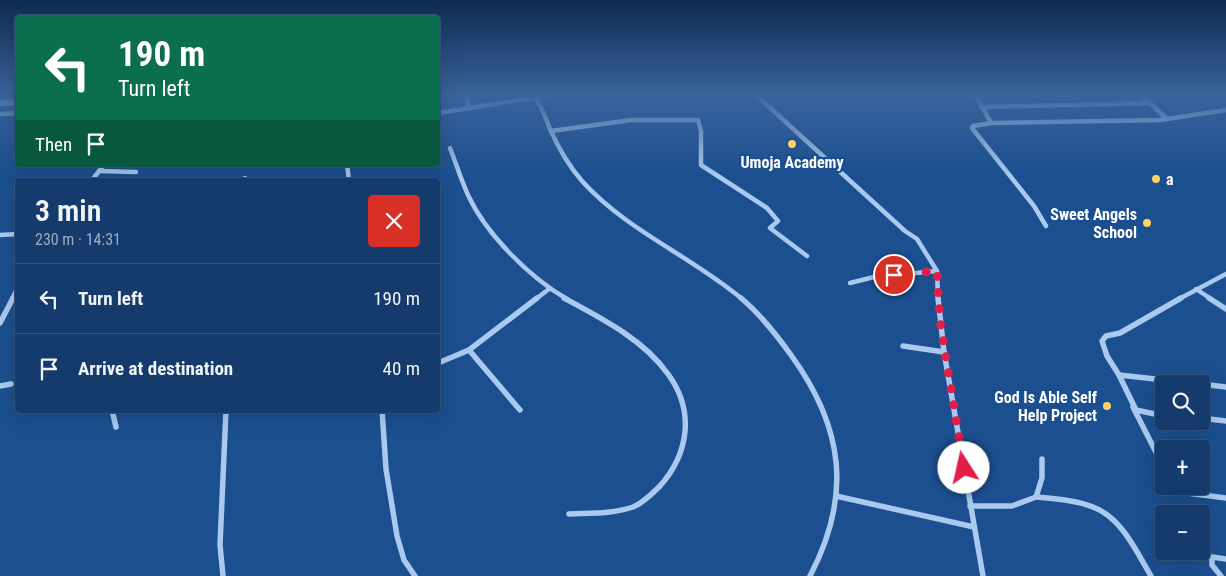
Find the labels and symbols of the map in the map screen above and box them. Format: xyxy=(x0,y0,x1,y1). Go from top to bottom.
marker: Umoja Academy xyxy=(786,138,798,150)
place label: Umoja Academy xyxy=(740,153,844,172)
place label: a xyxy=(1166,170,1174,189)
marker: a xyxy=(1150,173,1162,185)
place label: Sweet Angels School xyxy=(1050,205,1137,242)
marker: Sweet Angels School xyxy=(1141,217,1153,229)
pin xyxy=(873,254,915,296)
place label: God Is Able Self Help Project xyxy=(994,388,1098,425)
marker: God Is Able Self Help Project xyxy=(1101,400,1113,412)
position arrow xyxy=(937,441,989,493)

